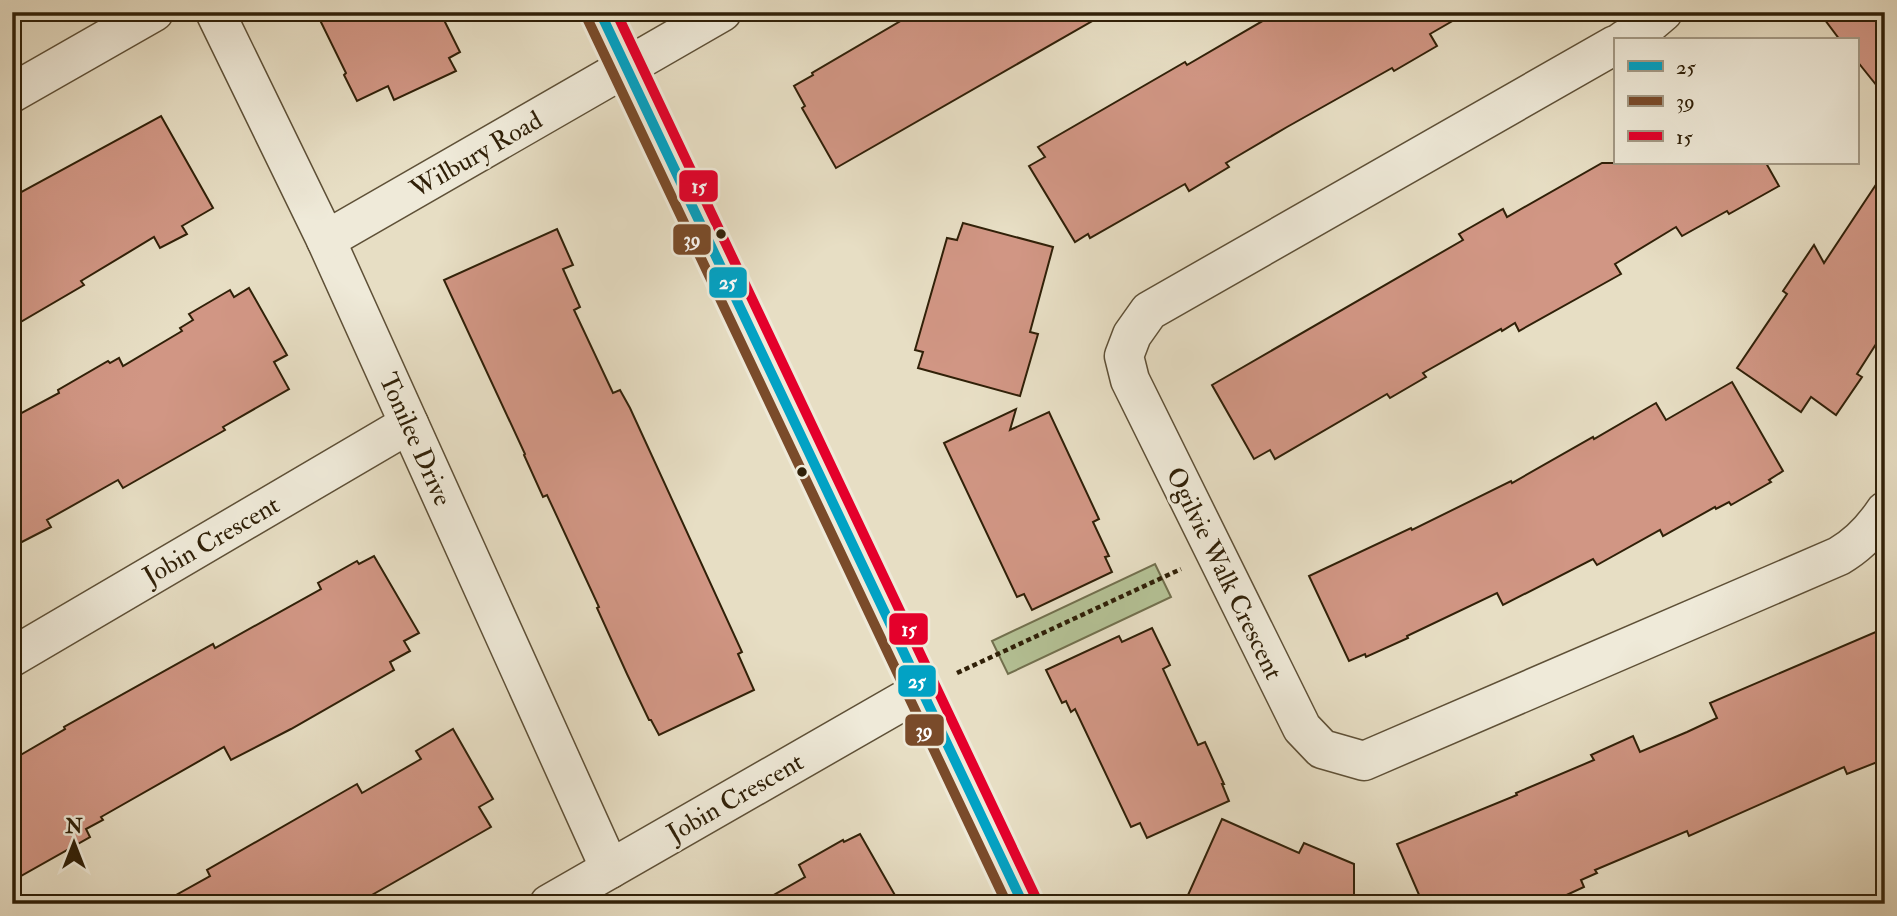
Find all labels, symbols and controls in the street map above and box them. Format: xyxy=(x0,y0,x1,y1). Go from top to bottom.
legend xyxy=(1614,38,1858,164)
text: 25 xyxy=(1676,54,1697,81)
text: 39 xyxy=(1676,88,1695,115)
street label: Wilbury Road xyxy=(404,104,548,206)
text: 15 xyxy=(1676,124,1693,151)
line badge: 15 xyxy=(678,169,719,203)
text: 15 xyxy=(691,175,707,199)
line badge: 39 xyxy=(672,223,712,256)
unlabelled marker xyxy=(714,227,728,241)
text: 39 xyxy=(683,228,701,252)
line badge: 25 xyxy=(708,266,748,299)
text: 25 xyxy=(719,271,738,295)
street label: Tonilee Drive xyxy=(372,368,459,511)
street label: Ogilvie Walk Crescent xyxy=(1159,462,1289,685)
unlabelled marker xyxy=(795,465,809,479)
street label: Jobin Crescent xyxy=(137,489,285,593)
line badge: 15 xyxy=(888,612,929,646)
text: 15 xyxy=(901,618,917,642)
line badge: 25 xyxy=(897,664,937,698)
text: 25 xyxy=(908,670,927,694)
line badge: 39 xyxy=(904,713,945,747)
text: 39 xyxy=(915,719,933,743)
street label: Jobin Crescent xyxy=(661,746,809,850)
north arrow xyxy=(38,808,108,878)
text: N xyxy=(64,815,83,839)

